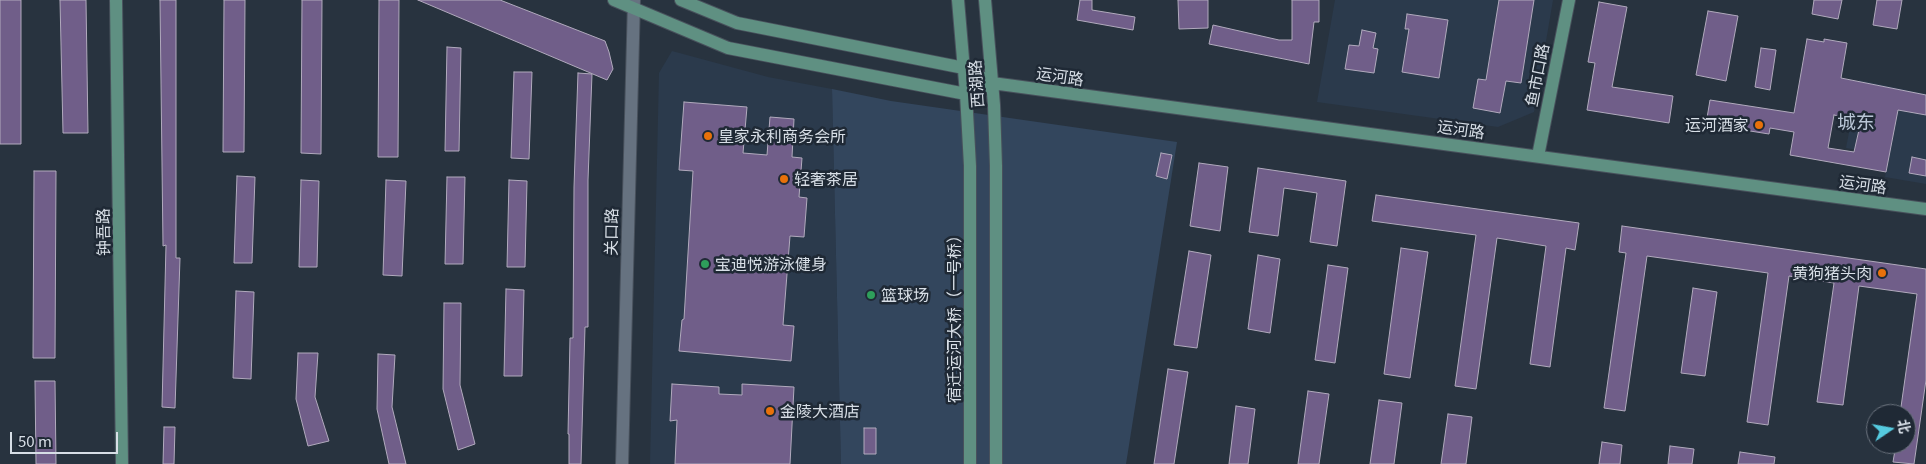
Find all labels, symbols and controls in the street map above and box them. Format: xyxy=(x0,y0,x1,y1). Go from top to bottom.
street label: 鱼市口路 xyxy=(1521,42,1553,108)
street label: 西湖路 xyxy=(965,59,987,109)
street label: 运河路 xyxy=(1035,63,1085,89)
district label: 城东 xyxy=(1837,111,1875,133)
place label: 运河酒家 xyxy=(1685,115,1749,135)
street label: 运河路 xyxy=(1436,116,1486,142)
marker: 运河酒家 xyxy=(1753,119,1765,131)
place label: 皇家永利商务会所 xyxy=(718,126,846,146)
marker: 皇家永利商务会所 xyxy=(702,130,714,142)
place label: 轻奢茶居 xyxy=(794,169,858,189)
street label: 运河路 xyxy=(1838,171,1888,197)
marker: 轻奢茶居 xyxy=(778,173,790,185)
street label: 钟吾路 xyxy=(93,208,113,256)
street label: 关口路 xyxy=(601,208,621,256)
street label: 宿迁运河大桥（一号桥） xyxy=(944,227,964,403)
place label: 宝迪悦游泳健身 xyxy=(715,254,827,274)
marker: 宝迪悦游泳健身 xyxy=(699,258,711,270)
place label: 黄狗猪头肉 xyxy=(1792,263,1872,283)
marker: 黄狗猪头肉 xyxy=(1876,267,1888,279)
place label: 篮球场 xyxy=(881,285,929,305)
marker: 篮球场 xyxy=(865,289,877,301)
place label: 金陵大酒店 xyxy=(780,401,860,421)
north arrow xyxy=(1866,404,1916,454)
marker: 金陵大酒店 xyxy=(764,405,776,417)
text: 北 xyxy=(1893,417,1916,435)
scale bar xyxy=(12,422,120,454)
text: 50 m xyxy=(18,430,52,451)

